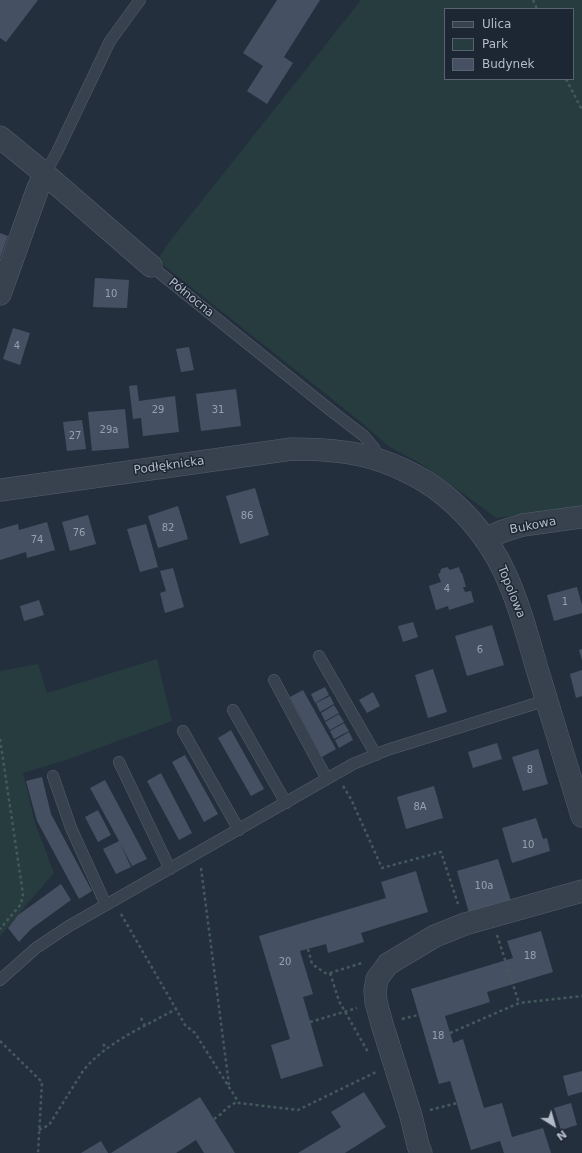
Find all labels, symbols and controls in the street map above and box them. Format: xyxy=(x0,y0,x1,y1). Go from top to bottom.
legend xyxy=(444,8,574,80)
text: Ulica xyxy=(482,17,511,31)
text: Park xyxy=(482,37,508,51)
text: Budynek xyxy=(482,57,535,71)
street label: Północna xyxy=(165,275,217,321)
house number: 10 xyxy=(105,288,117,300)
house number: 4 xyxy=(14,340,20,352)
house number: 29 xyxy=(152,404,164,416)
house number: 31 xyxy=(212,404,224,416)
house number: 29a xyxy=(100,424,118,436)
house number: 27 xyxy=(69,430,81,442)
street label: Podłęknicka xyxy=(133,454,205,478)
house number: 86 xyxy=(241,510,253,522)
street label: Bukowa xyxy=(509,514,557,538)
house number: 82 xyxy=(162,522,174,534)
house number: 76 xyxy=(73,527,85,539)
house number: 74 xyxy=(31,534,43,546)
street label: Topolowa xyxy=(494,564,528,620)
house number: 4 xyxy=(444,583,450,595)
house number: 1 xyxy=(562,596,568,608)
house number: 6 xyxy=(477,644,483,656)
house number: 8 xyxy=(527,764,533,776)
house number: 8A xyxy=(413,801,427,813)
house number: 10 xyxy=(522,839,534,851)
house number: 10a xyxy=(475,880,493,892)
house number: 18 xyxy=(524,950,536,962)
house number: 20 xyxy=(279,956,291,968)
house number: 18 xyxy=(432,1030,444,1042)
north arrow xyxy=(534,1105,574,1145)
text: N xyxy=(554,1127,569,1143)

